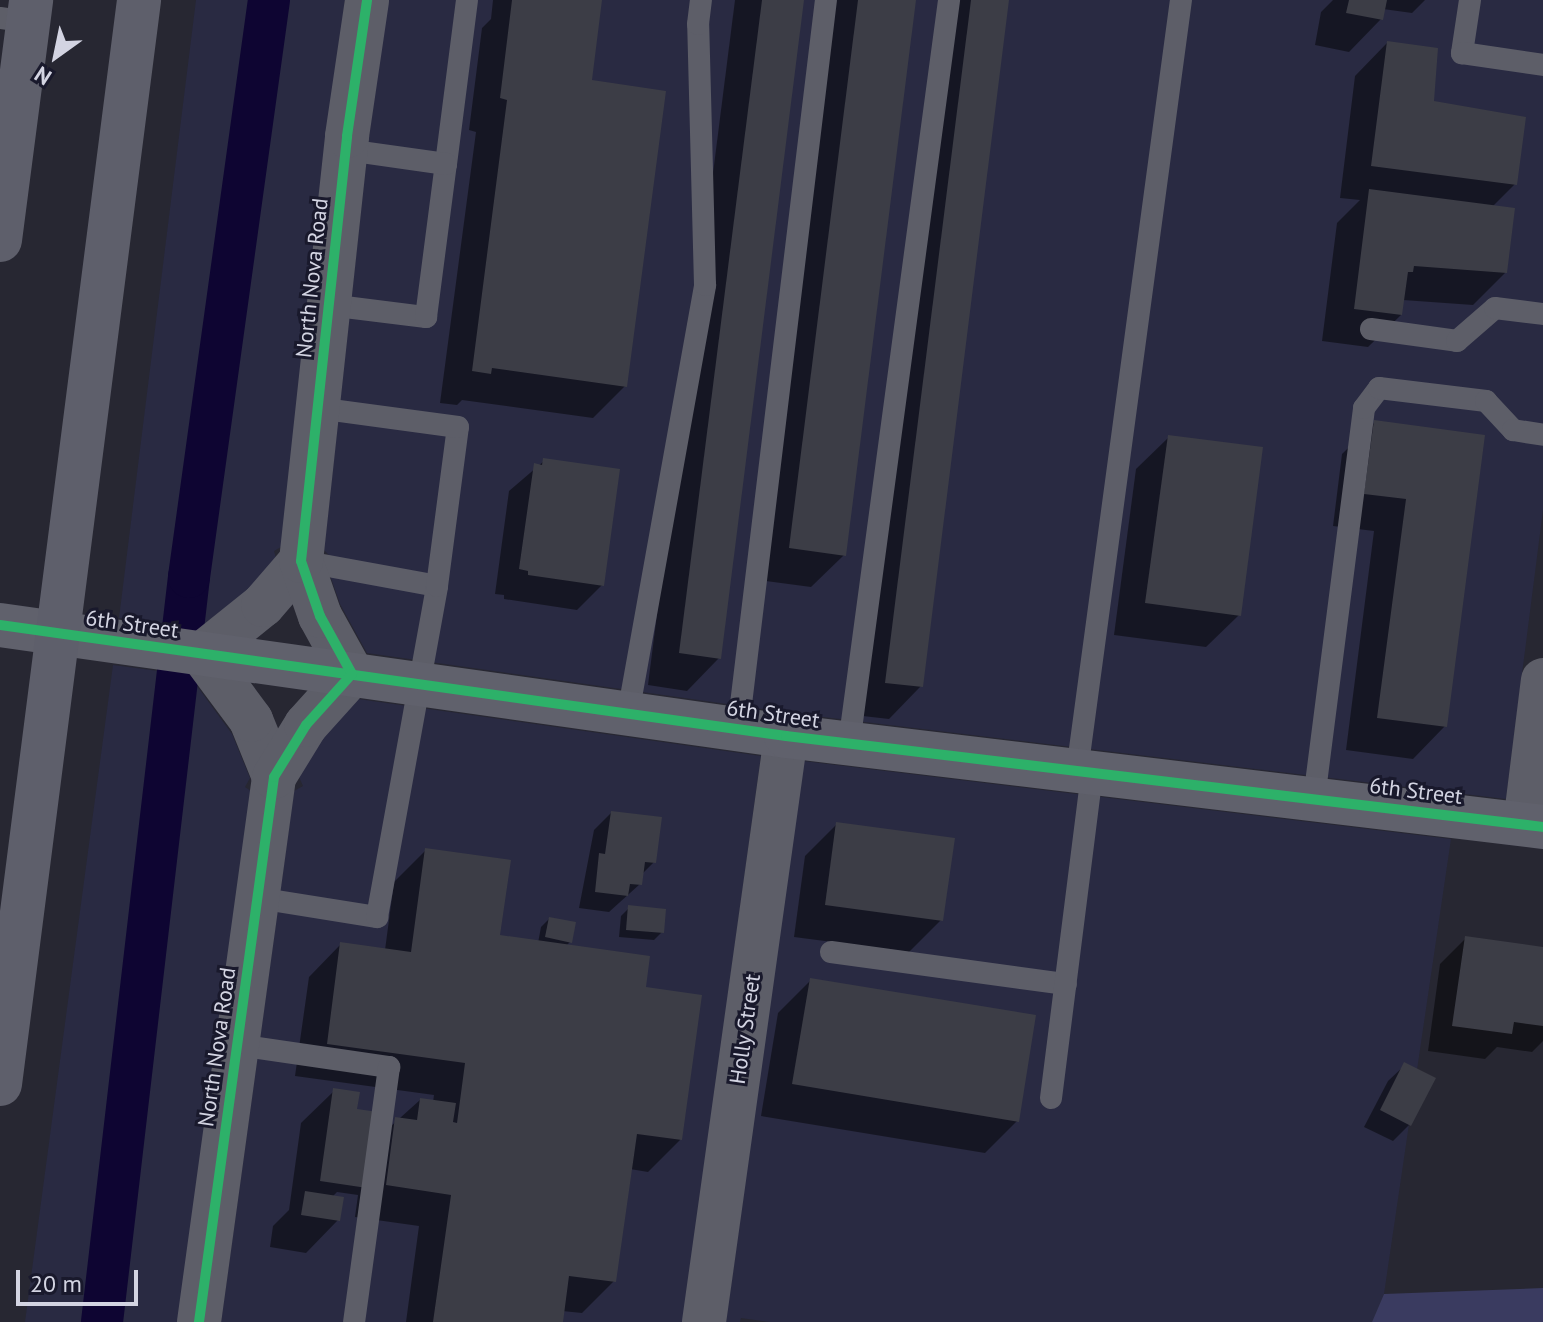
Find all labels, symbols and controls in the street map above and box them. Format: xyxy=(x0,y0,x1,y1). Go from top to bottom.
north arrow xyxy=(16,16,96,96)
text: N xyxy=(29,60,57,92)
street label: North Nova Road xyxy=(290,197,334,359)
street label: 6th Street xyxy=(84,604,180,644)
street label: 6th Street xyxy=(725,694,821,734)
street label: 6th Street xyxy=(1368,772,1464,810)
street label: North Nova Road xyxy=(193,966,241,1128)
street label: Holly Street xyxy=(724,972,766,1086)
scale bar xyxy=(20,1254,142,1304)
text: 20 m xyxy=(30,1268,82,1299)

